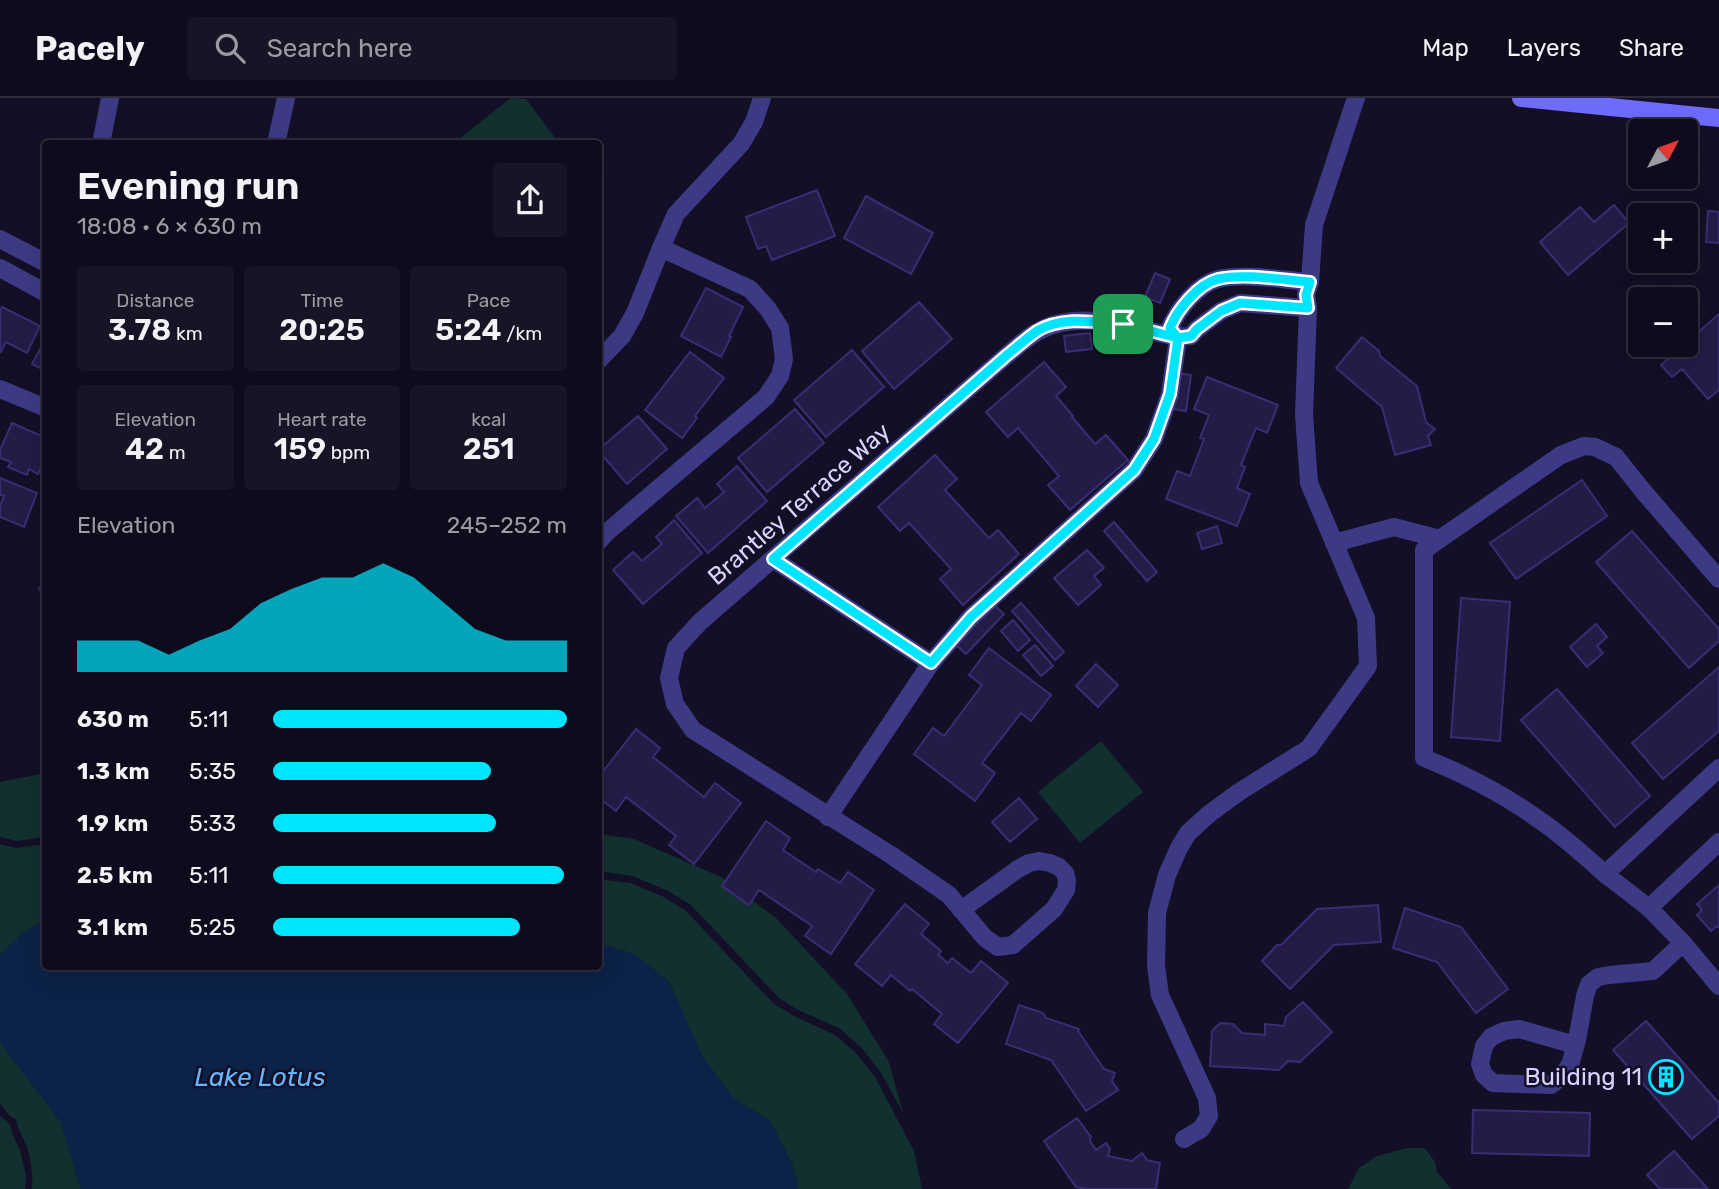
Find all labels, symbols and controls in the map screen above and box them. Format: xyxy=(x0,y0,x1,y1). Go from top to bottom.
search box xyxy=(187,17,677,80)
text: Pacely xyxy=(35,29,145,68)
icon: search xyxy=(211,29,249,67)
text: Search here xyxy=(267,33,412,64)
text: Map xyxy=(1422,34,1469,62)
text: Layers xyxy=(1507,34,1581,62)
text: Share xyxy=(1619,34,1684,62)
north arrow xyxy=(1628,119,1698,189)
map controls xyxy=(1628,119,1698,357)
text: Evening run xyxy=(77,163,300,209)
button: share xyxy=(493,163,567,237)
button: + xyxy=(1628,203,1698,273)
text: 18:08 · 6 × 630 m xyxy=(77,212,262,240)
button: − xyxy=(1628,287,1698,357)
text: Distance xyxy=(116,289,194,312)
text: Time xyxy=(300,289,344,312)
text: Pace xyxy=(467,289,510,312)
pin xyxy=(1093,294,1153,354)
icon: arrive xyxy=(1104,305,1142,343)
text: 3.78 xyxy=(108,312,171,348)
text: 20:25 xyxy=(279,312,365,348)
text: 5:24 xyxy=(435,312,502,348)
text: km xyxy=(171,322,203,345)
text: /km xyxy=(502,322,542,345)
text: Elevation xyxy=(115,408,196,431)
text: Heart rate xyxy=(277,408,367,431)
text: kcal xyxy=(471,408,506,431)
street label: Brantley Terrace Way xyxy=(702,417,896,591)
text: 42 xyxy=(125,431,164,467)
text: 159 xyxy=(274,431,326,467)
text: 251 xyxy=(463,431,515,467)
text: m xyxy=(164,441,186,464)
text: bpm xyxy=(326,441,370,464)
text: Elevation xyxy=(77,511,176,539)
text: 245–252 m xyxy=(447,511,567,539)
text: 630 m xyxy=(77,705,149,733)
text: 5:11 xyxy=(189,705,228,733)
text: 1.3 km xyxy=(77,757,150,785)
text: 5:35 xyxy=(189,757,236,785)
text: 1.9 km xyxy=(77,809,148,837)
text: 5:33 xyxy=(189,809,236,837)
text: 2.5 km xyxy=(77,861,153,889)
text: 5:11 xyxy=(189,861,228,889)
text: 3.1 km xyxy=(77,913,148,941)
text: 5:25 xyxy=(189,913,236,941)
building icon: Building 11 xyxy=(1647,1058,1685,1096)
water label: Lake Lotus xyxy=(194,1062,326,1093)
place label: Building 11 xyxy=(1524,1063,1642,1091)

